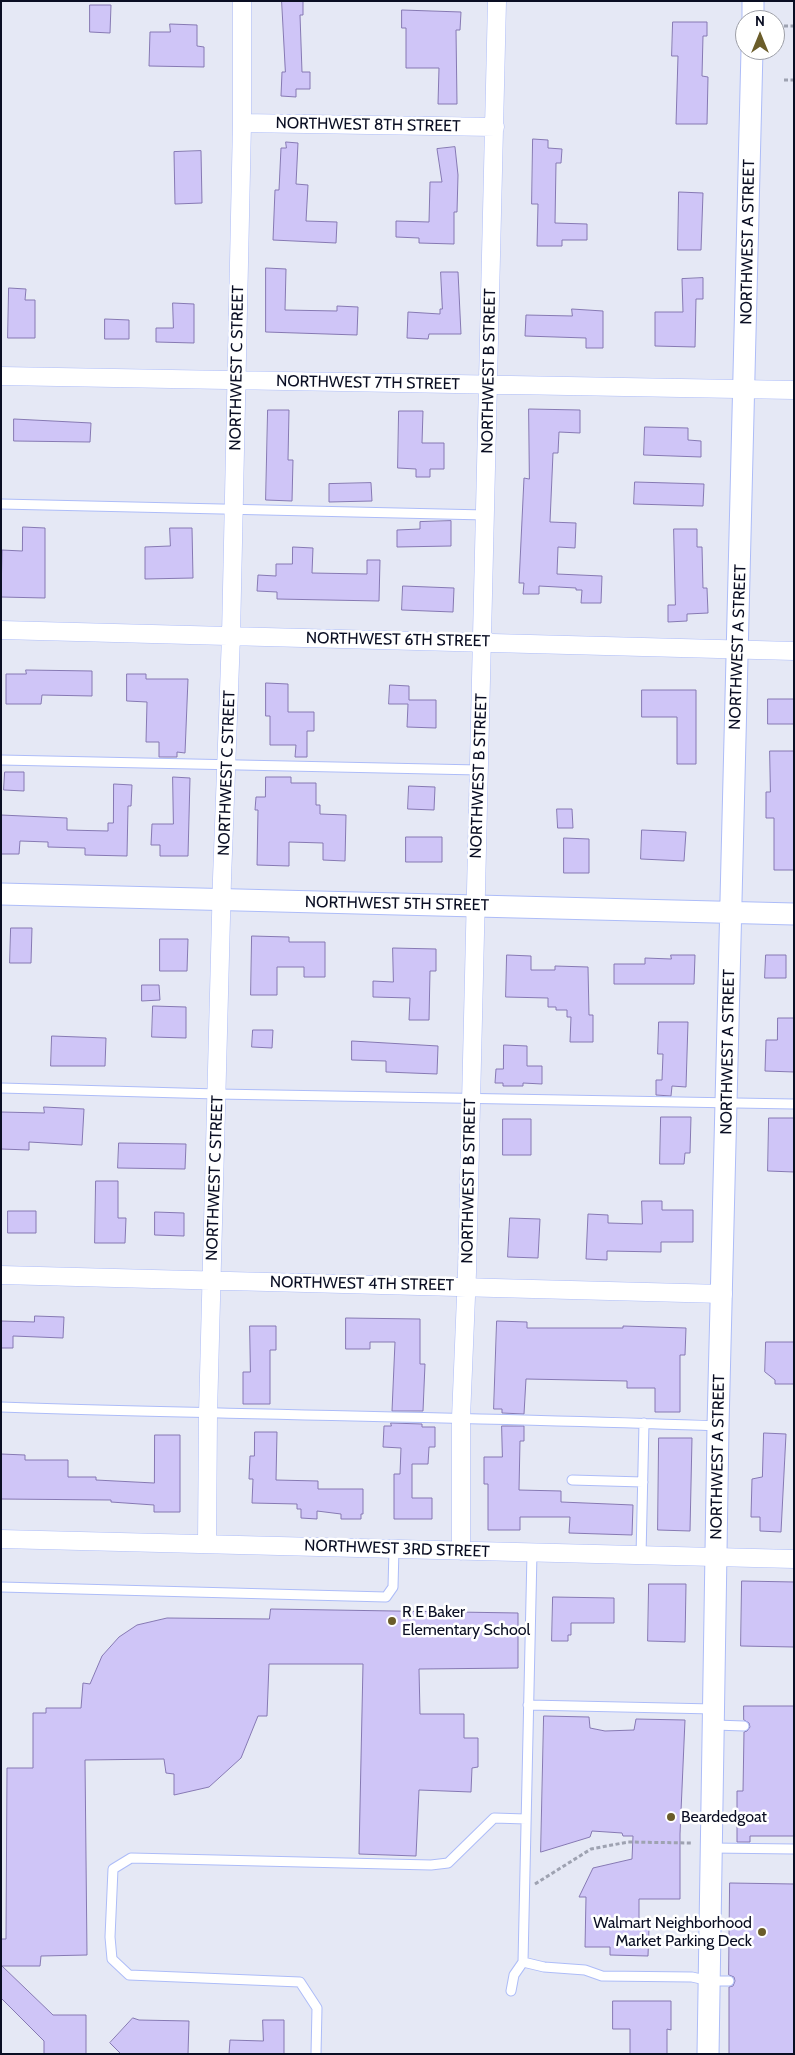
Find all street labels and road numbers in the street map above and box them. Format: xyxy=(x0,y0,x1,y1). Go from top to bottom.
street label: NORTHWEST 8TH STREET xyxy=(275,114,461,136)
street label: NORTHWEST A STREET xyxy=(737,159,759,325)
street label: NORTHWEST C STREET xyxy=(226,285,248,451)
street label: NORTHWEST B STREET xyxy=(478,288,500,454)
street label: NORTHWEST 7TH STREET xyxy=(276,372,460,394)
street label: NORTHWEST A STREET xyxy=(726,564,750,730)
street label: NORTHWEST 6TH STREET xyxy=(306,629,490,651)
street label: NORTHWEST C STREET xyxy=(215,690,239,856)
street label: NORTHWEST B STREET xyxy=(467,693,491,859)
street label: NORTHWEST 5TH STREET xyxy=(305,893,489,915)
street label: NORTHWEST A STREET xyxy=(717,969,739,1135)
street label: NORTHWEST C STREET xyxy=(203,1095,227,1261)
street label: NORTHWEST B STREET xyxy=(458,1098,480,1264)
street label: NORTHWEST 4TH STREET xyxy=(270,1273,454,1295)
street label: NORTHWEST A STREET xyxy=(707,1374,729,1540)
street label: NORTHWEST 3RD STREET xyxy=(304,1536,490,1562)

